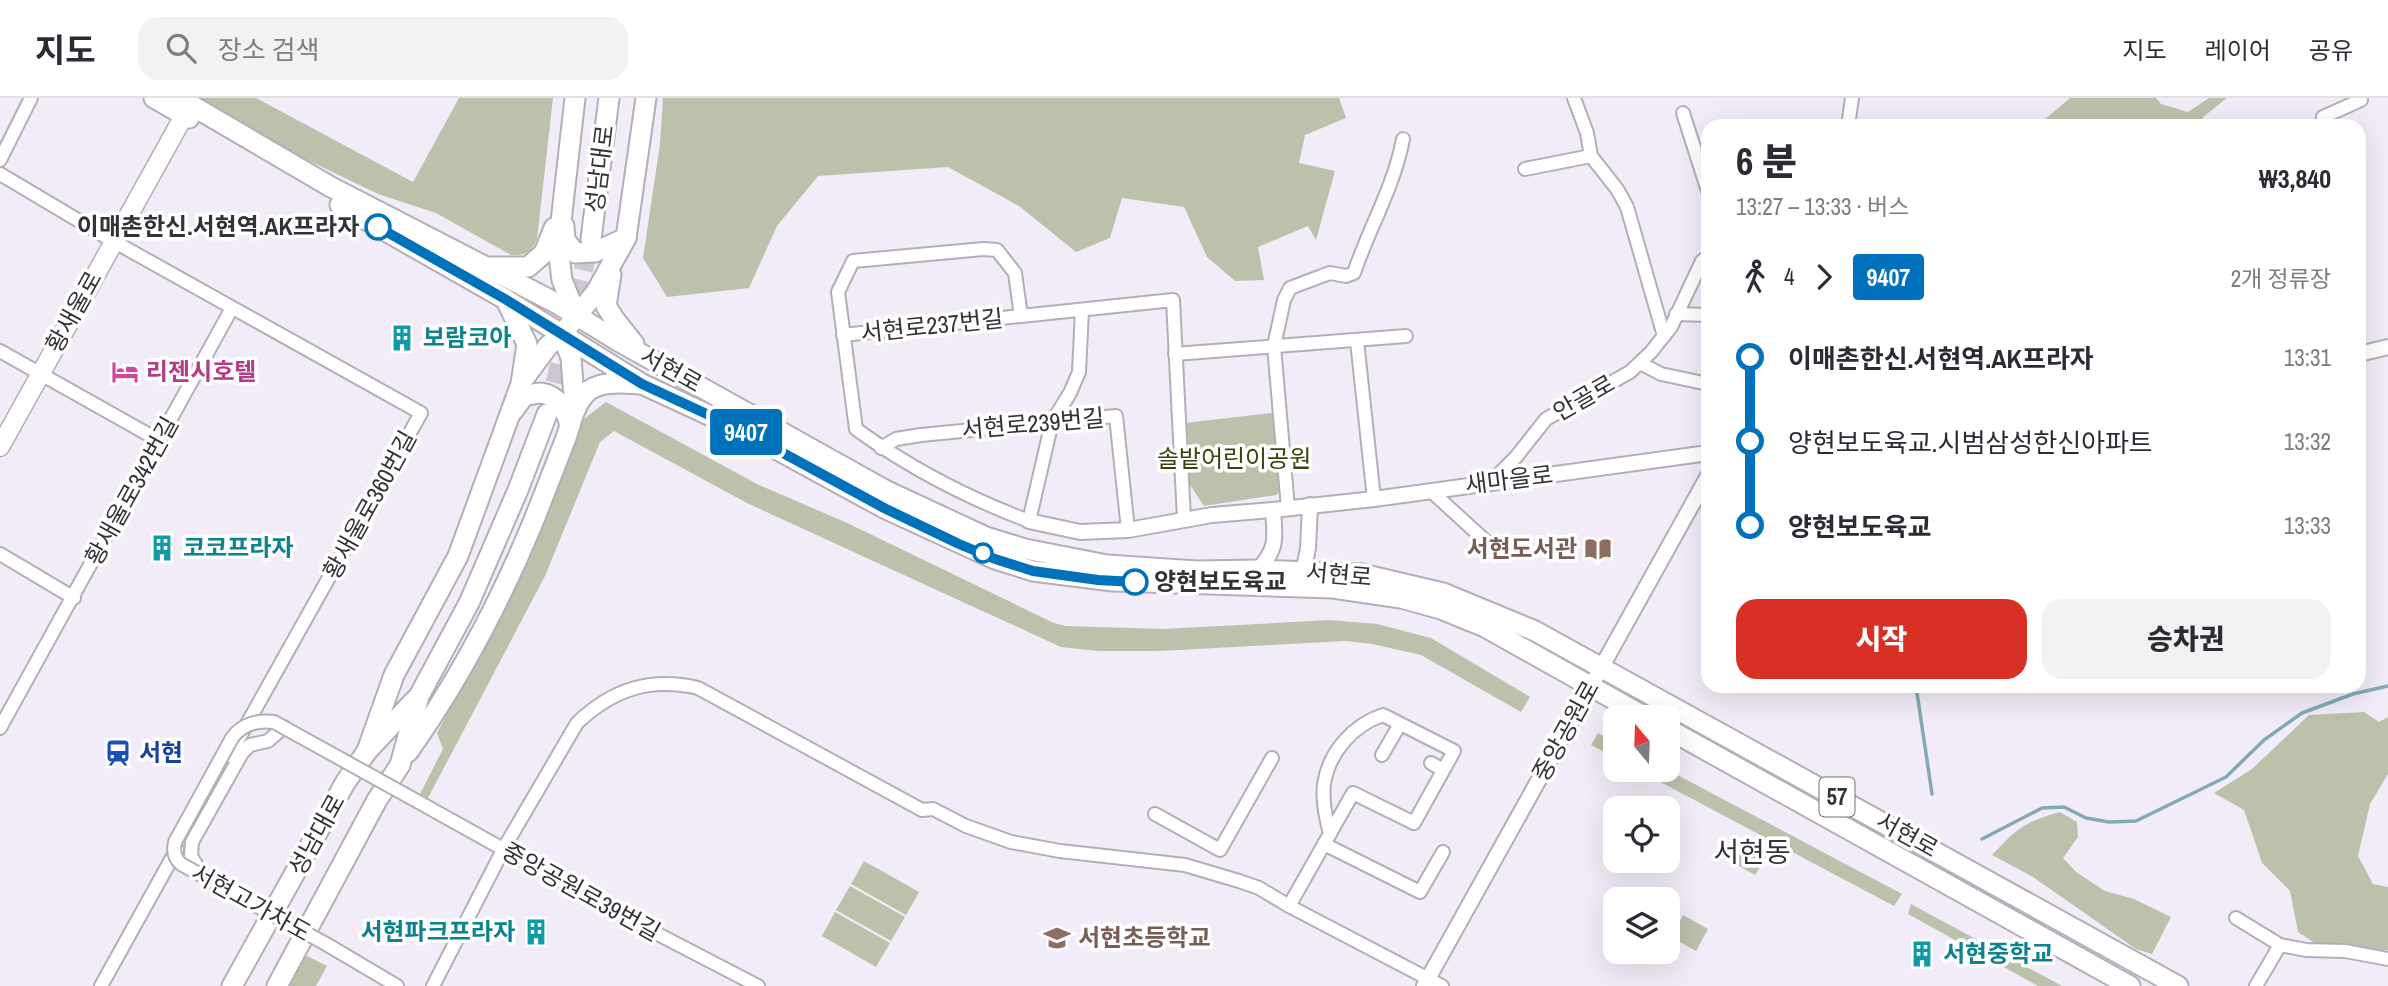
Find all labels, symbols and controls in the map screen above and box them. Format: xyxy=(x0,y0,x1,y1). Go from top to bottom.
search box xyxy=(138,17,628,80)
text: 지도 xyxy=(35,28,96,72)
icon: search xyxy=(162,29,200,67)
text: 장소 검색 xyxy=(218,32,319,67)
text: 지도 xyxy=(2122,34,2167,66)
text: 레이어 xyxy=(2205,34,2271,66)
text: 공유 xyxy=(2309,34,2353,66)
street label: 성남대로 xyxy=(578,123,620,215)
text: 6 분 xyxy=(1736,136,1797,187)
text: ₩3,840 xyxy=(2259,161,2331,196)
text: 13:27 – 13:33 · 버스 xyxy=(1736,191,1909,222)
place label: 이매촌한신.서현역.AK프라자 xyxy=(77,210,359,242)
marker: 이매촌한신.서현역.AK프라자 xyxy=(365,214,391,240)
icon: walk xyxy=(1736,258,1774,296)
icon: forward xyxy=(1805,258,1843,296)
text: 4 xyxy=(1784,261,1795,292)
text: 9407 xyxy=(1867,261,1910,293)
text: 2개 정류장 xyxy=(2231,263,2331,294)
street label: 황새울로 xyxy=(38,265,109,358)
street label: 서현로237번길 xyxy=(859,302,1005,348)
place label: 보람코아 xyxy=(423,321,511,353)
building icon: 보람코아 xyxy=(387,323,417,353)
street label: 서현로 xyxy=(635,339,708,399)
text: 이매촌한신.서현역.AK프라자 xyxy=(1788,341,2094,376)
text: 13:31 xyxy=(2284,342,2331,373)
place label: 리젠시호텔 xyxy=(146,355,256,387)
hotel icon: 리젠시호텔 xyxy=(110,357,140,387)
street label: 안골로 xyxy=(1547,367,1620,428)
street label: 서현로239번길 xyxy=(960,401,1106,445)
line badge: 9407 xyxy=(697,409,795,455)
street label: 황새울로342번길 xyxy=(77,410,185,571)
text: 9407 xyxy=(724,416,768,448)
street label: 황새울로360번길 xyxy=(315,424,423,585)
text: 양현보도육교.시범삼성한신아파트 xyxy=(1788,425,2153,460)
text: 13:32 xyxy=(2284,426,2331,457)
park label: 솔밭어린이공원 xyxy=(1157,442,1311,474)
street label: 새마을로 xyxy=(1463,458,1555,500)
text: 양현보도육교 xyxy=(1788,509,1932,544)
text: 13:33 xyxy=(2284,510,2331,541)
place label: 코코프라자 xyxy=(183,531,293,563)
place label: 서현도서관 xyxy=(1467,532,1577,564)
building icon: 코코프라자 xyxy=(147,533,177,563)
library icon: 서현도서관 xyxy=(1583,534,1613,564)
unlabelled marker xyxy=(973,543,993,563)
street label: 서현로 xyxy=(1305,555,1373,593)
place label: 양현보도육교 xyxy=(1154,565,1286,597)
marker: 양현보도육교 xyxy=(1122,569,1148,595)
button: 시작 xyxy=(1736,599,2027,679)
button: 승차권 xyxy=(2041,599,2331,679)
street label: 중앙공원로 xyxy=(1524,674,1606,787)
north arrow xyxy=(1603,705,1680,782)
map controls xyxy=(1603,705,1680,964)
place label: 서현 xyxy=(139,736,183,768)
station icon: 서현 xyxy=(103,738,133,768)
road number: 57 xyxy=(1820,778,1854,817)
street label: 성남대로 xyxy=(281,788,352,881)
button: locate xyxy=(1603,796,1680,873)
street label: 서현로 xyxy=(1871,804,1944,864)
district label: 서현동 xyxy=(1713,833,1791,871)
street label: 중앙공원로39번길 xyxy=(497,834,666,948)
street label: 서현고가차도 xyxy=(186,856,317,948)
button: layers xyxy=(1603,887,1680,964)
place label: 서현파크프라자 xyxy=(360,915,515,947)
building icon: 서현파크프라자 xyxy=(521,917,551,947)
place label: 서현초등학교 xyxy=(1078,921,1210,953)
school or university icon: 서현초등학교 xyxy=(1042,923,1072,953)
place label: 서현중학교 xyxy=(1943,937,2053,969)
building icon: 서현중학교 xyxy=(1907,939,1937,969)

